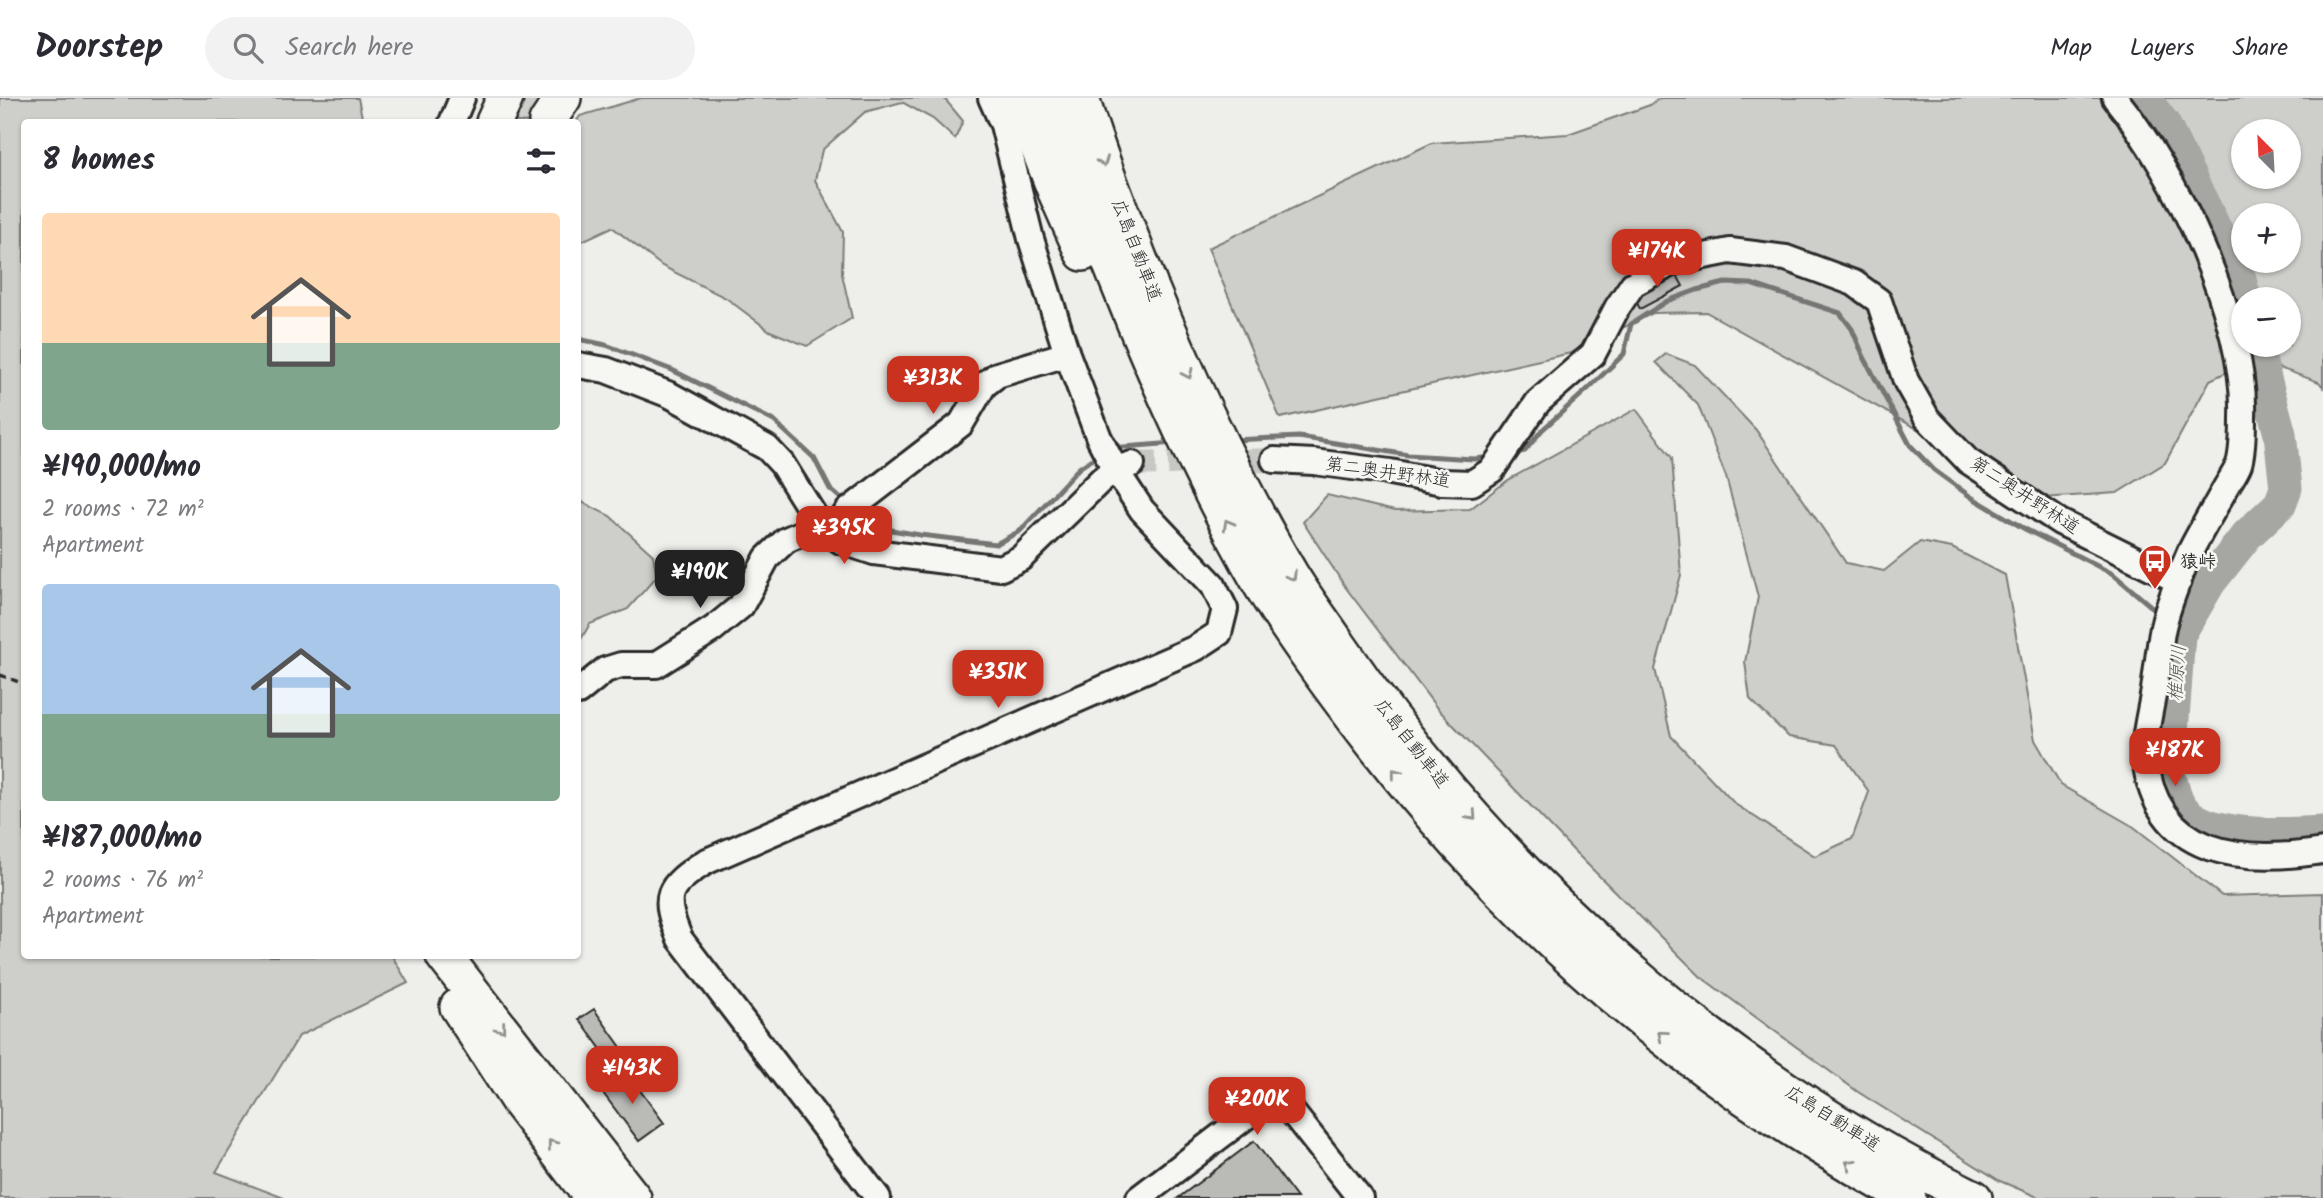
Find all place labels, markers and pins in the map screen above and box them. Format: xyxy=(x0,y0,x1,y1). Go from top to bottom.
pin: ¥174K xyxy=(1608,230,1706,289)
pin: ¥313K xyxy=(884,356,982,416)
pin: ¥395K xyxy=(795,506,893,566)
bus stop icon: 猿峠 xyxy=(2136,542,2174,591)
place label: 猿峠 xyxy=(2180,548,2216,577)
pin: ¥190K xyxy=(651,550,749,610)
pin: ¥351K xyxy=(949,650,1047,710)
pin: ¥187K xyxy=(2126,728,2224,788)
pin: ¥143K xyxy=(583,1046,681,1106)
pin: ¥200K xyxy=(1208,1077,1306,1137)

